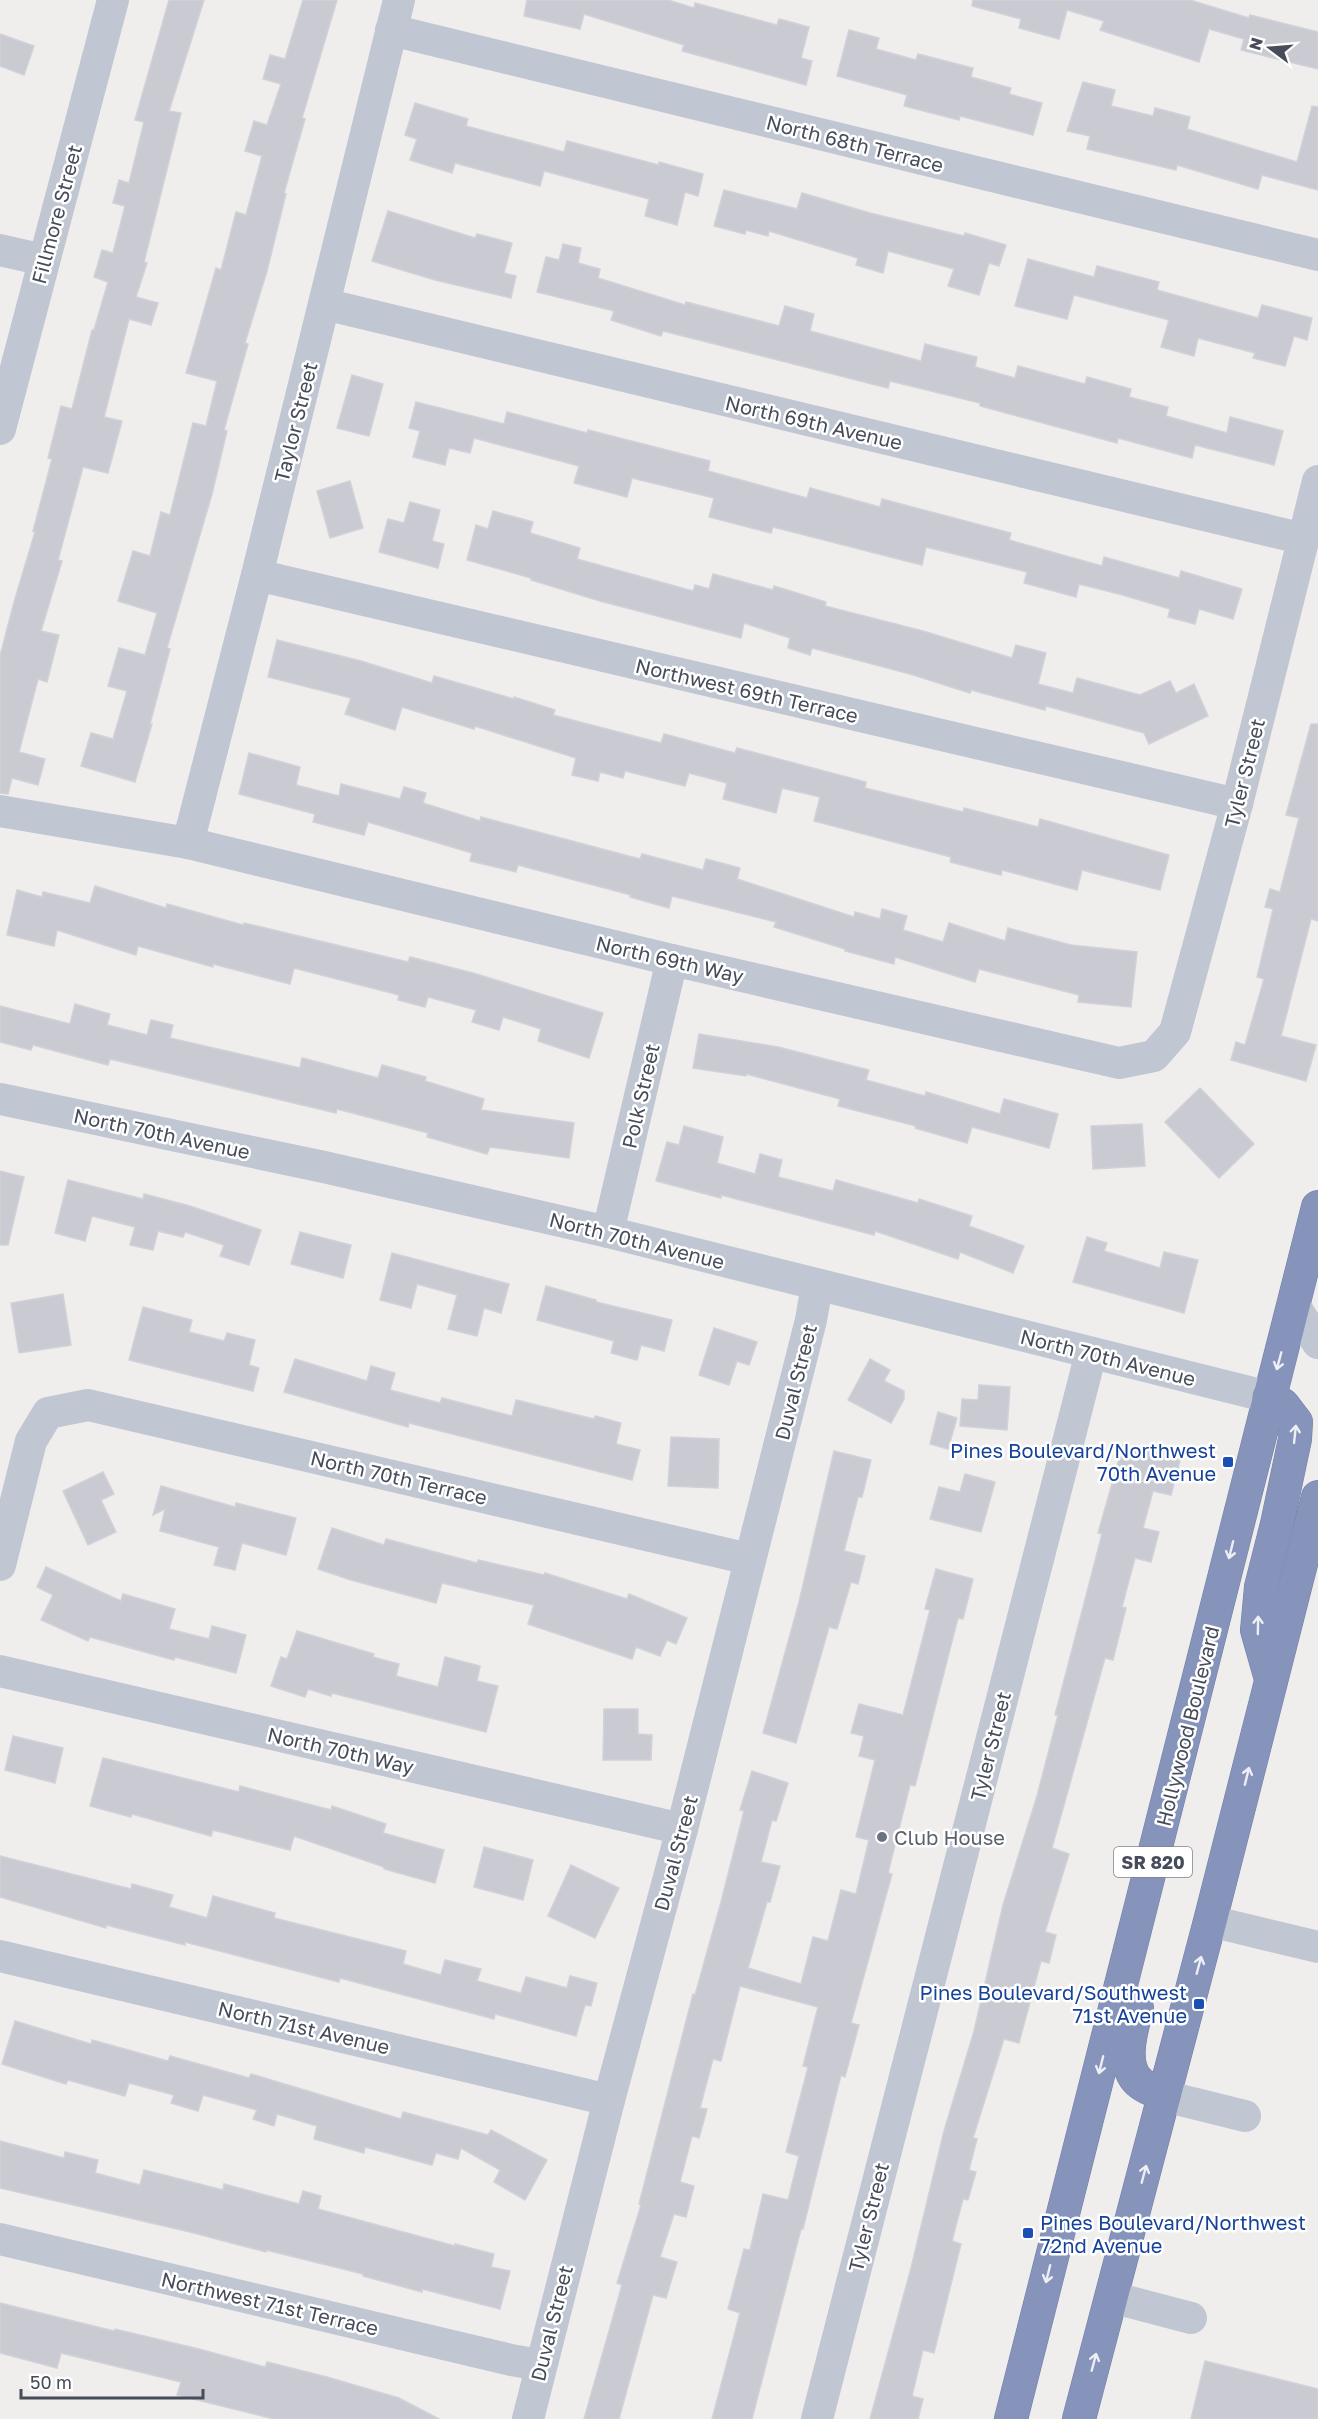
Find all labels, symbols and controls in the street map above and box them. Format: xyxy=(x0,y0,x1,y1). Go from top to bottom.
north arrow xyxy=(1240,18,1300,78)
text: N xyxy=(1244,35,1267,52)
street label: North 68th Terrace xyxy=(764,109,946,177)
street label: Fillmore Street xyxy=(26,142,86,286)
street label: Taylor Street xyxy=(268,359,322,485)
street label: North 69th Avenue xyxy=(723,390,905,454)
street label: Northwest 69th Terrace xyxy=(633,653,861,727)
street label: Tyler Street xyxy=(1219,716,1269,830)
street label: North 69th Way xyxy=(594,930,746,988)
street label: Polk Street xyxy=(616,1041,664,1151)
street label: North 70th Avenue xyxy=(72,1103,252,1163)
street label: North 70th Avenue xyxy=(547,1207,727,1273)
street label: Duval Street xyxy=(769,1322,821,1442)
street label: North 70th Avenue xyxy=(1018,1324,1198,1390)
one-way arrow xyxy=(1272,1351,1284,1370)
one-way arrow xyxy=(1290,1424,1301,1444)
place label: Pines Boulevard/Northwest 70th Avenue xyxy=(950,1438,1216,1485)
street label: North 70th Terrace xyxy=(308,1445,490,1509)
marker: Pines Boulevard/Northwest 70th Avenue xyxy=(1221,1455,1235,1469)
one-way arrow xyxy=(1225,1540,1237,1559)
one-way arrow xyxy=(1252,1615,1264,1635)
street label: Hollywood Boulevard xyxy=(1151,1624,1223,1828)
street label: Tyler Street xyxy=(965,1689,1015,1803)
street label: North 70th Way xyxy=(265,1721,417,1779)
one-way arrow xyxy=(1242,1767,1254,1786)
street label: Duval Street xyxy=(648,1793,702,1913)
place label: Club House xyxy=(894,1825,1005,1849)
marker: Club House xyxy=(875,1830,889,1844)
road number: SR 820 xyxy=(1114,1847,1192,1877)
one-way arrow xyxy=(1193,1956,1205,1975)
place label: Pines Boulevard/Southwest 71st Avenue xyxy=(920,1980,1187,2027)
street label: North 71st Avenue xyxy=(216,1996,392,2058)
marker: Pines Boulevard/Southwest 71st Avenue xyxy=(1192,1997,1206,2011)
one-way arrow xyxy=(1095,2055,1107,2074)
street label: Tyler Street xyxy=(843,2160,893,2274)
one-way arrow xyxy=(1138,2165,1150,2184)
place label: Pines Boulevard/Northwest 72nd Avenue xyxy=(1040,2210,1306,2257)
marker: Pines Boulevard/Northwest 72nd Avenue xyxy=(1021,2226,1035,2240)
street label: Duval Street xyxy=(525,2263,577,2383)
one-way arrow xyxy=(1041,2264,1053,2283)
street label: Northwest 71st Terrace xyxy=(159,2266,381,2340)
one-way arrow xyxy=(1089,2353,1100,2372)
scale bar xyxy=(21,2362,202,2400)
text: 50 m xyxy=(30,2371,72,2393)

